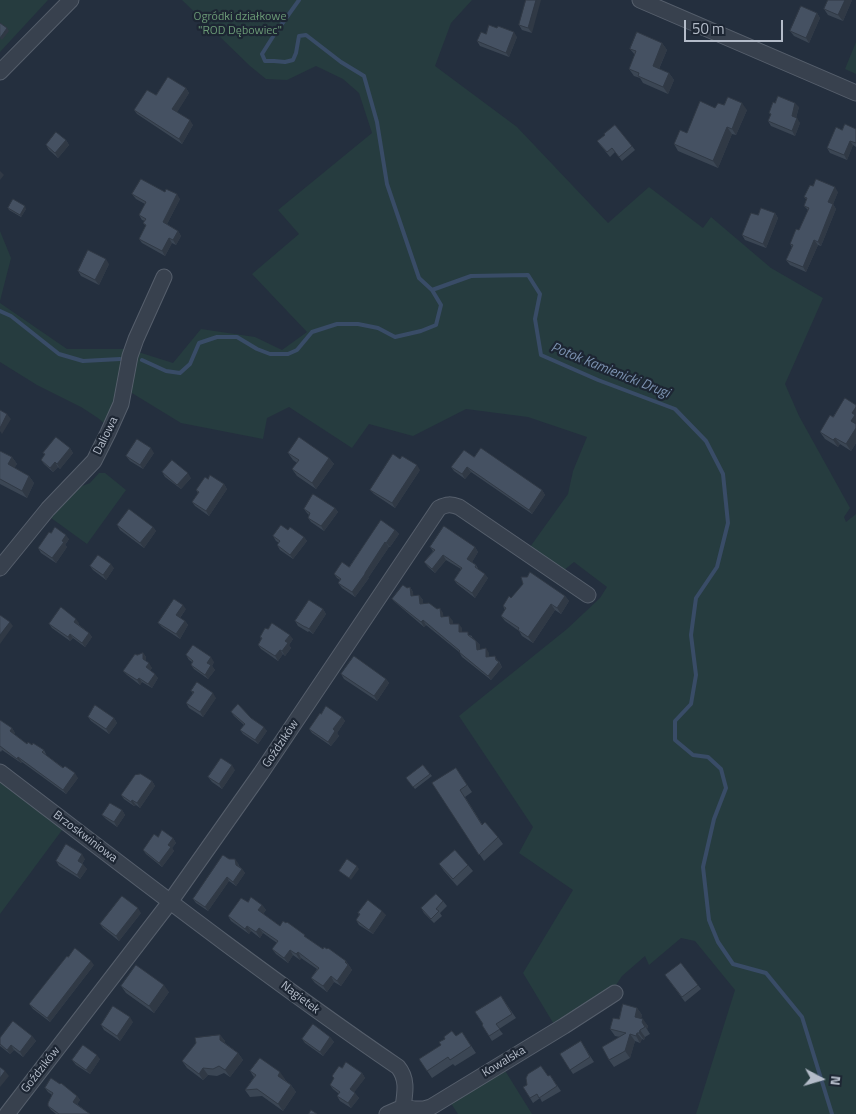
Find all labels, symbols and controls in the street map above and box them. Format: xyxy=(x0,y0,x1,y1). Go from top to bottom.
park label: Ogródki działkowe "ROD Dębowiec" xyxy=(194,10,286,38)
scale bar xyxy=(686,10,785,42)
text: 50 m xyxy=(692,17,725,40)
water label: Potok Kamienicki Drugi xyxy=(548,340,672,402)
street label: Daliowa xyxy=(91,415,121,457)
street label: Goździków xyxy=(260,717,302,771)
street label: Brzoskwiniowa xyxy=(50,808,120,866)
street label: Nagietek xyxy=(278,979,322,1017)
street label: Kowalska xyxy=(480,1043,528,1081)
street label: Goździków xyxy=(19,1044,63,1096)
north arrow xyxy=(796,1054,846,1104)
text: N xyxy=(825,1075,847,1087)

